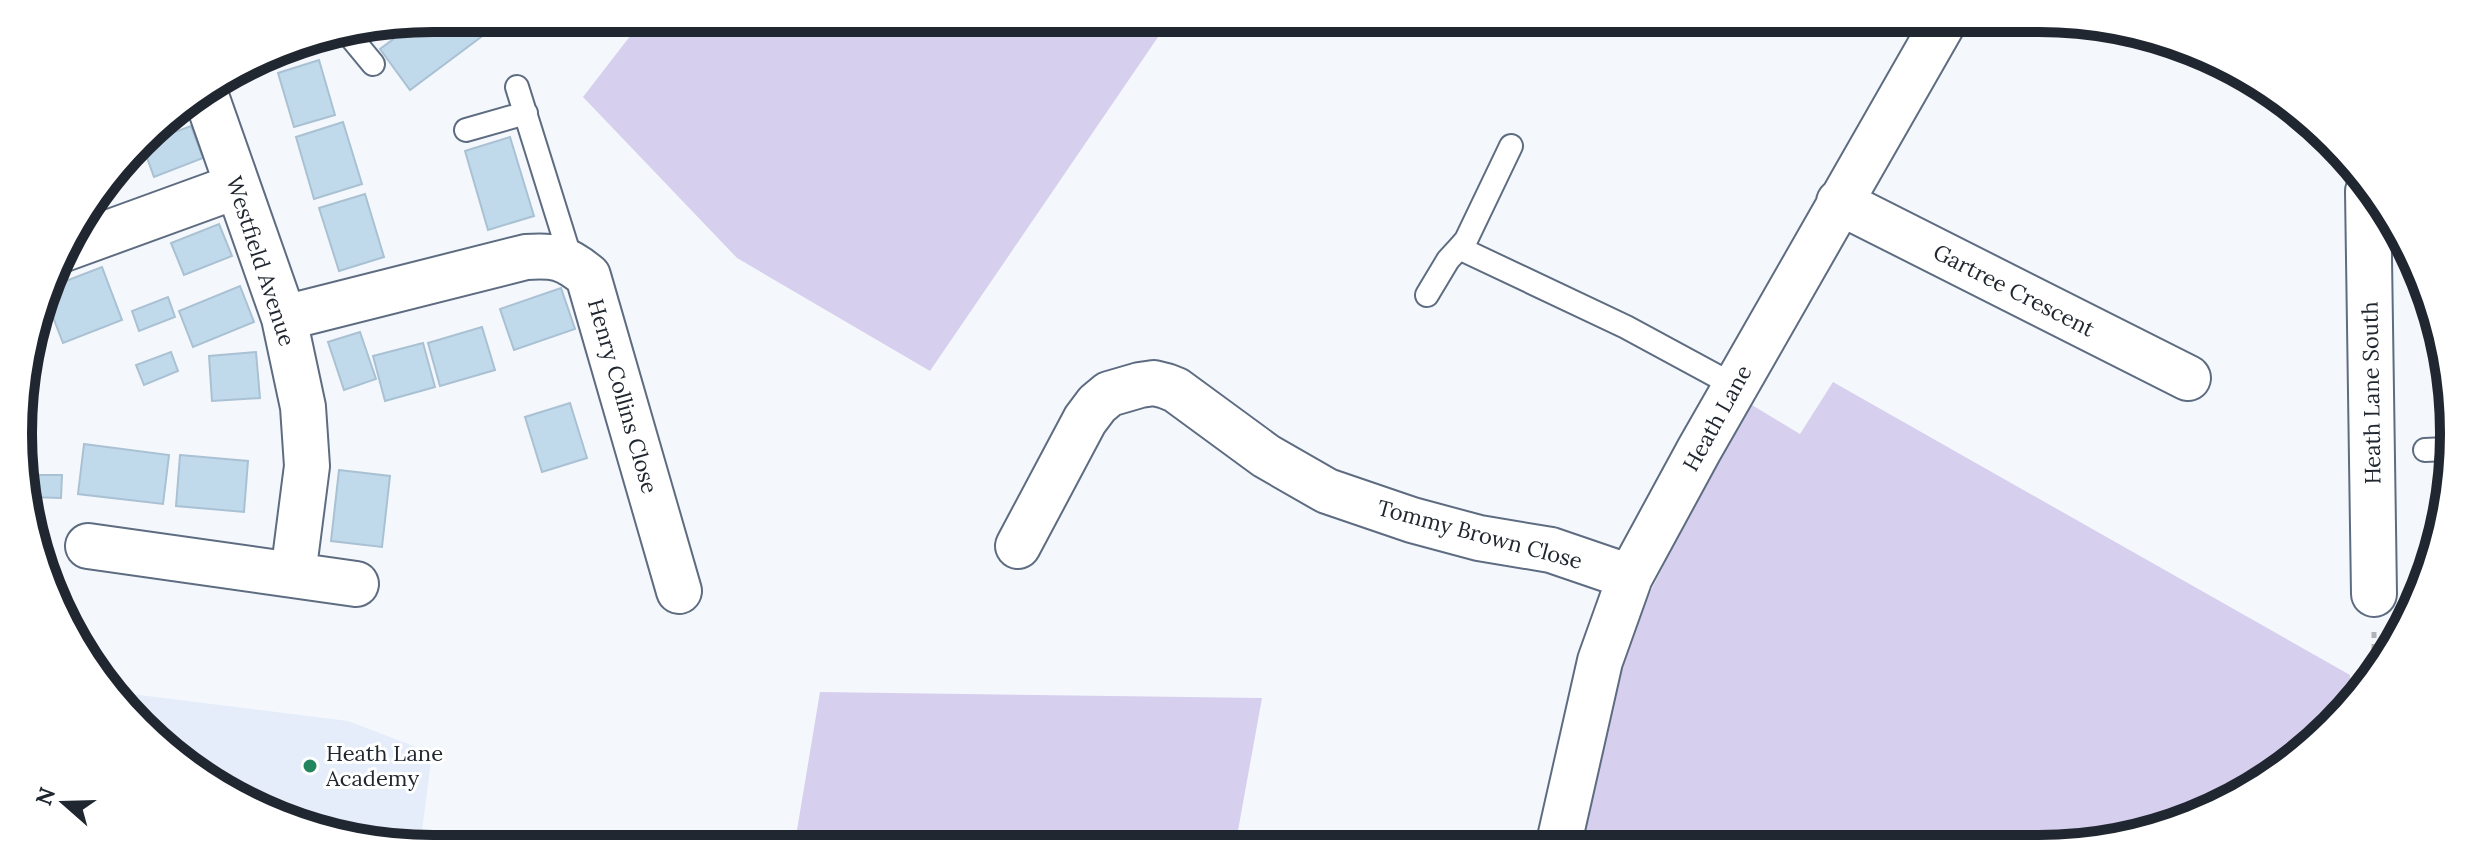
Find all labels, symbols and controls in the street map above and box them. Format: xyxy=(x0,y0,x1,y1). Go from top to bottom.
street label: Westfield Avenue xyxy=(220,173,302,350)
street label: Gartree Crescent xyxy=(1929,237,2100,343)
street label: Henry Collins Close xyxy=(582,295,664,497)
street label: Heath Lane South xyxy=(2355,301,2387,485)
street label: Heath Lane xyxy=(1676,360,1758,476)
street label: Tommy Brown Close xyxy=(1374,493,1586,575)
place label: Heath Lane Academy xyxy=(325,739,443,792)
marker: Heath Lane Academy xyxy=(301,757,319,775)
north arrow xyxy=(24,763,104,843)
text: N xyxy=(29,783,61,809)

